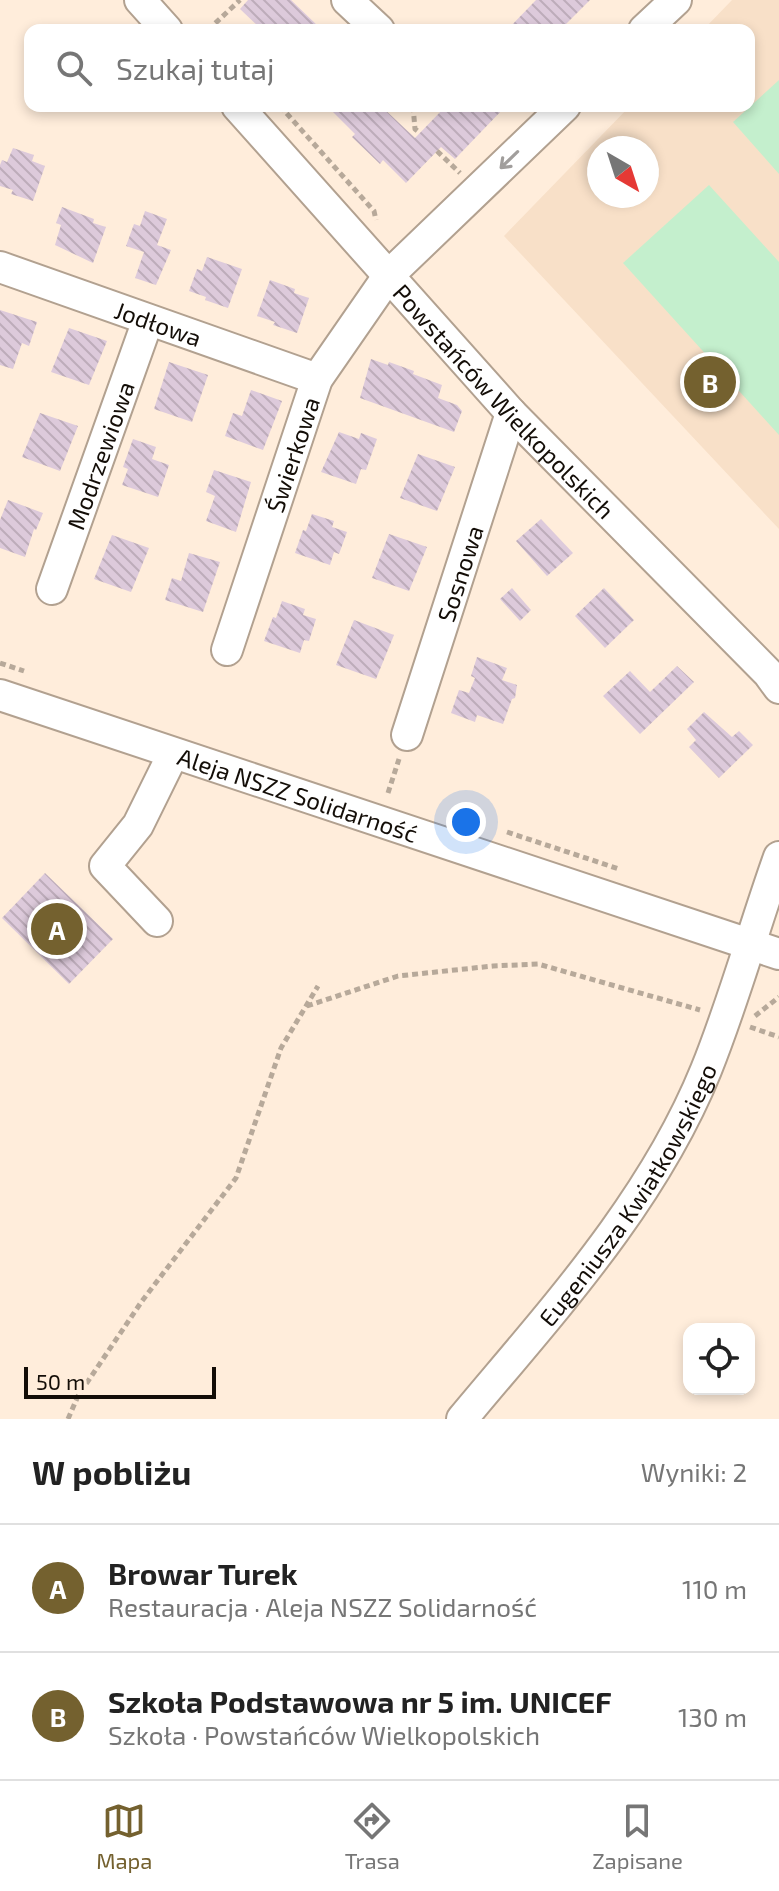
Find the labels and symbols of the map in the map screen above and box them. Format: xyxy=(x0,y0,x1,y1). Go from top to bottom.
north arrow xyxy=(587,136,659,208)
one-way arrow xyxy=(500,150,519,169)
street label: Powstańców Wielkopolskich xyxy=(388,278,621,524)
street label: Jodłowa xyxy=(111,294,206,352)
pin: B xyxy=(684,352,736,412)
street label: Modrzewiowa xyxy=(60,377,140,533)
street label: Świerkowa xyxy=(259,393,325,516)
street label: Sosnowa xyxy=(430,521,488,625)
street label: Aleja NSZZ Solidarność xyxy=(174,741,422,847)
your location xyxy=(446,802,486,842)
pin: A xyxy=(31,899,83,959)
street label: Eugeniusza Kwiatkowskiego xyxy=(532,1059,722,1331)
scale bar xyxy=(24,1363,216,1399)

